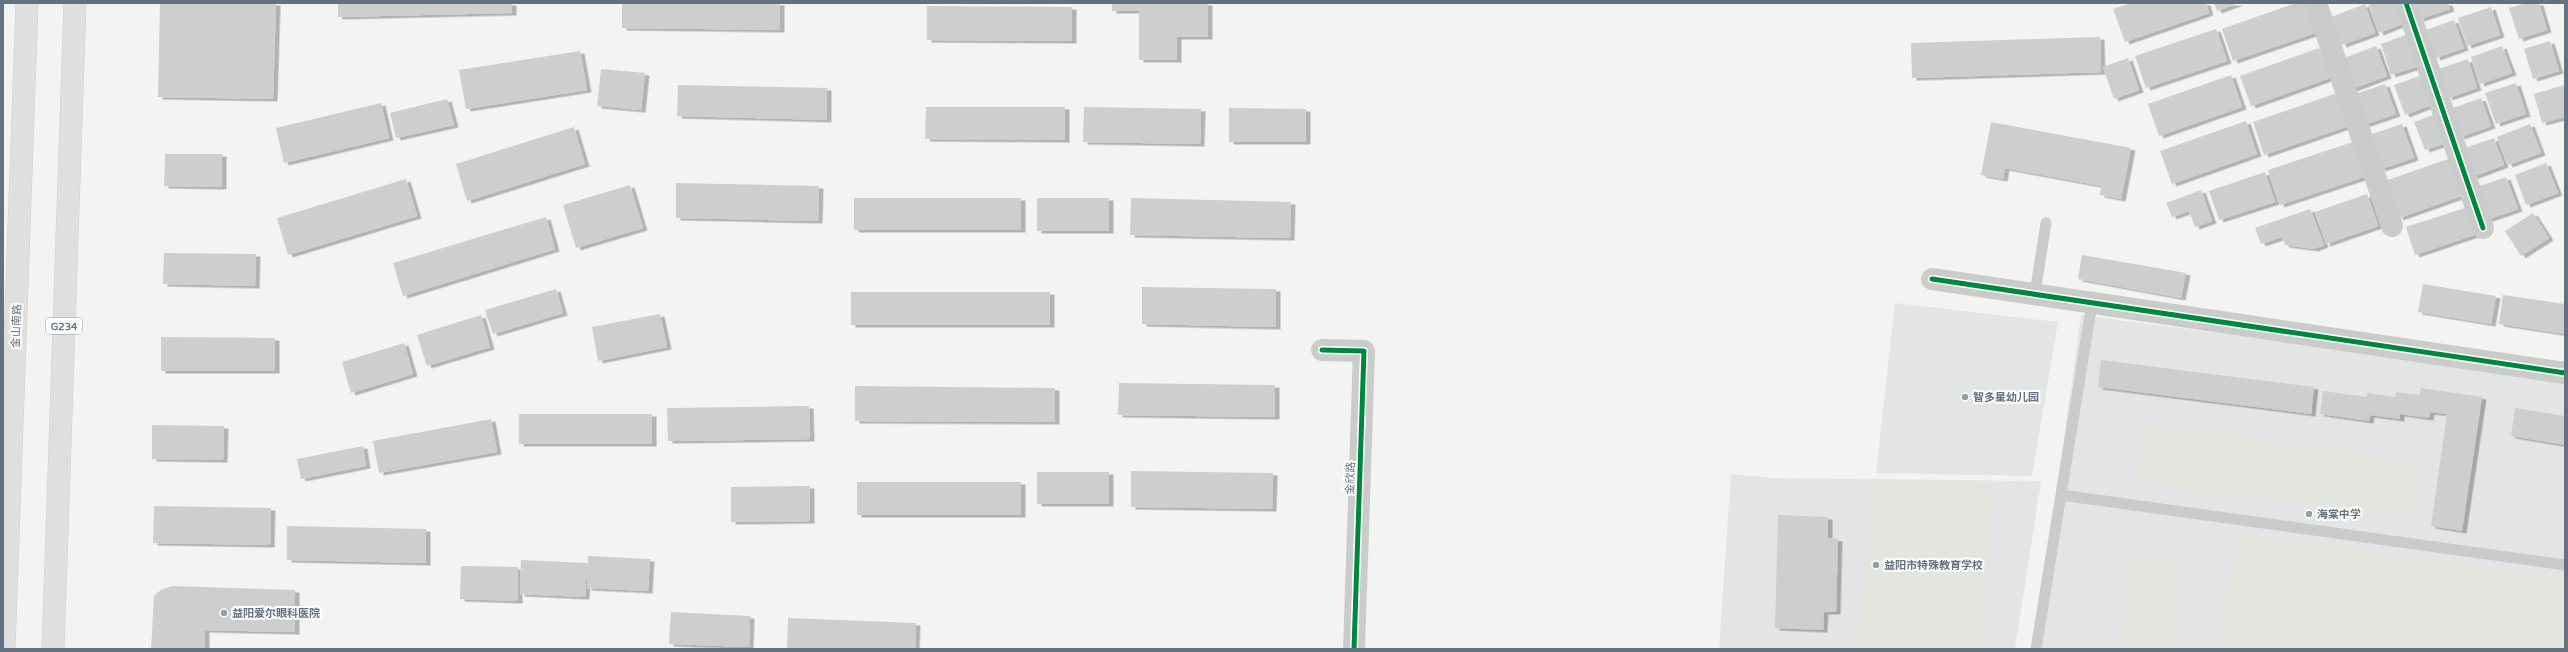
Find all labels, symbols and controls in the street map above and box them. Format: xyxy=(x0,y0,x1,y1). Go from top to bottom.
street label: 金山南路 xyxy=(9,304,24,348)
road number: G234 xyxy=(46,318,82,334)
place label: 智多星幼儿园 xyxy=(1973,391,2039,404)
marker: 智多星幼儿园 xyxy=(1960,392,1970,402)
street label: 金欣路 xyxy=(1343,461,1358,495)
place label: 海棠中学 xyxy=(2317,508,2361,521)
marker: 海棠中学 xyxy=(2304,509,2314,519)
place label: 益阳市特殊教育学校 xyxy=(1884,559,1983,572)
marker: 益阳市特殊教育学校 xyxy=(1871,560,1881,570)
place label: 益阳爱尔眼科医院 xyxy=(232,607,320,620)
marker: 益阳爱尔眼科医院 xyxy=(219,608,229,618)

